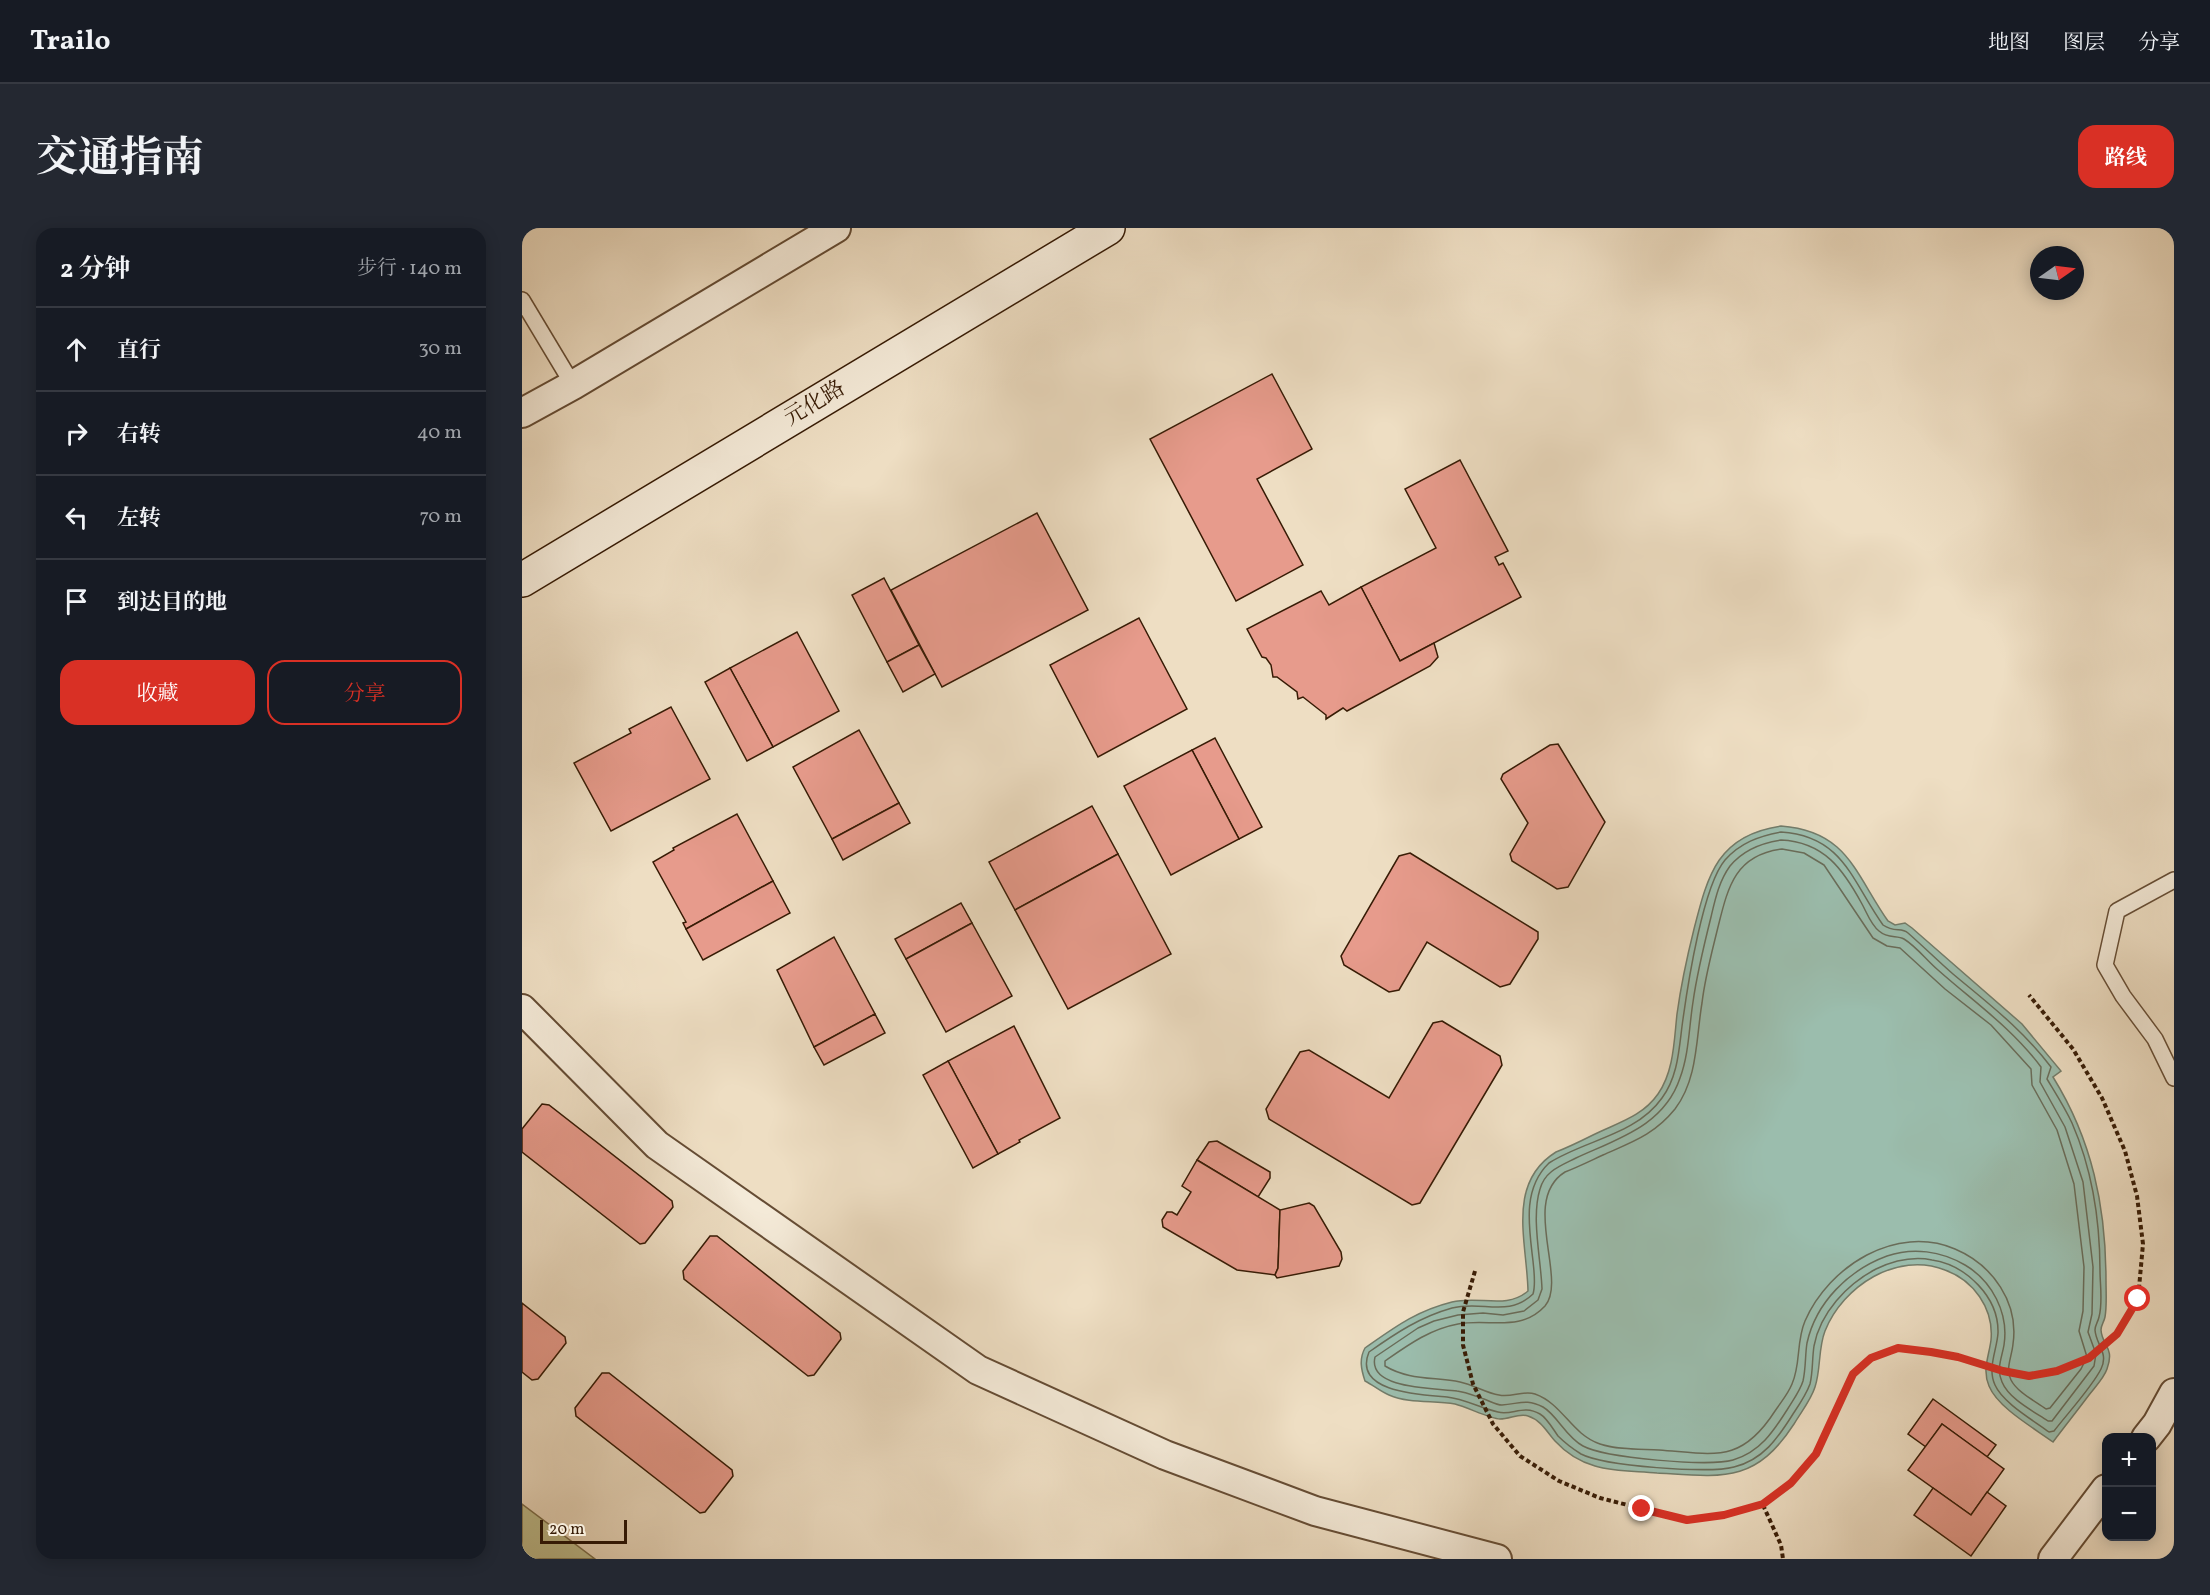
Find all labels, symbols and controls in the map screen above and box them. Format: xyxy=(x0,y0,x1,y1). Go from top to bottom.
text: Trailo xyxy=(30,22,111,61)
text: 地图 xyxy=(1988,29,2030,58)
text: 图层 xyxy=(2063,29,2105,58)
text: 分享 xyxy=(2138,29,2180,58)
button: 路线 xyxy=(2078,125,2174,188)
text: 交通指南 xyxy=(36,131,204,190)
north arrow xyxy=(2030,246,2084,300)
text: 2 分钟 xyxy=(60,252,131,288)
text: 步行 · 140 m xyxy=(357,255,462,283)
icon: ahead xyxy=(60,333,93,366)
text: 30 m xyxy=(418,335,462,363)
text: 直行 xyxy=(117,336,161,367)
street label: 元化路 xyxy=(779,374,851,434)
icon: right xyxy=(60,417,93,450)
text: 40 m xyxy=(417,419,462,447)
text: 右转 xyxy=(117,420,161,451)
icon: left xyxy=(60,501,93,534)
text: 70 m xyxy=(419,503,462,531)
text: 左转 xyxy=(117,504,161,535)
icon: arrive xyxy=(60,585,93,618)
text: 到达目的地 xyxy=(117,588,227,619)
button: 收藏 xyxy=(60,660,255,725)
button: 分享 xyxy=(267,660,462,725)
route start xyxy=(2124,1285,2150,1311)
map controls xyxy=(2102,1433,2156,1541)
button: + xyxy=(2102,1433,2156,1487)
button: − xyxy=(2102,1487,2156,1541)
route end xyxy=(1628,1495,1654,1521)
scale bar xyxy=(540,1517,627,1544)
text: 20 m xyxy=(549,1519,584,1541)

